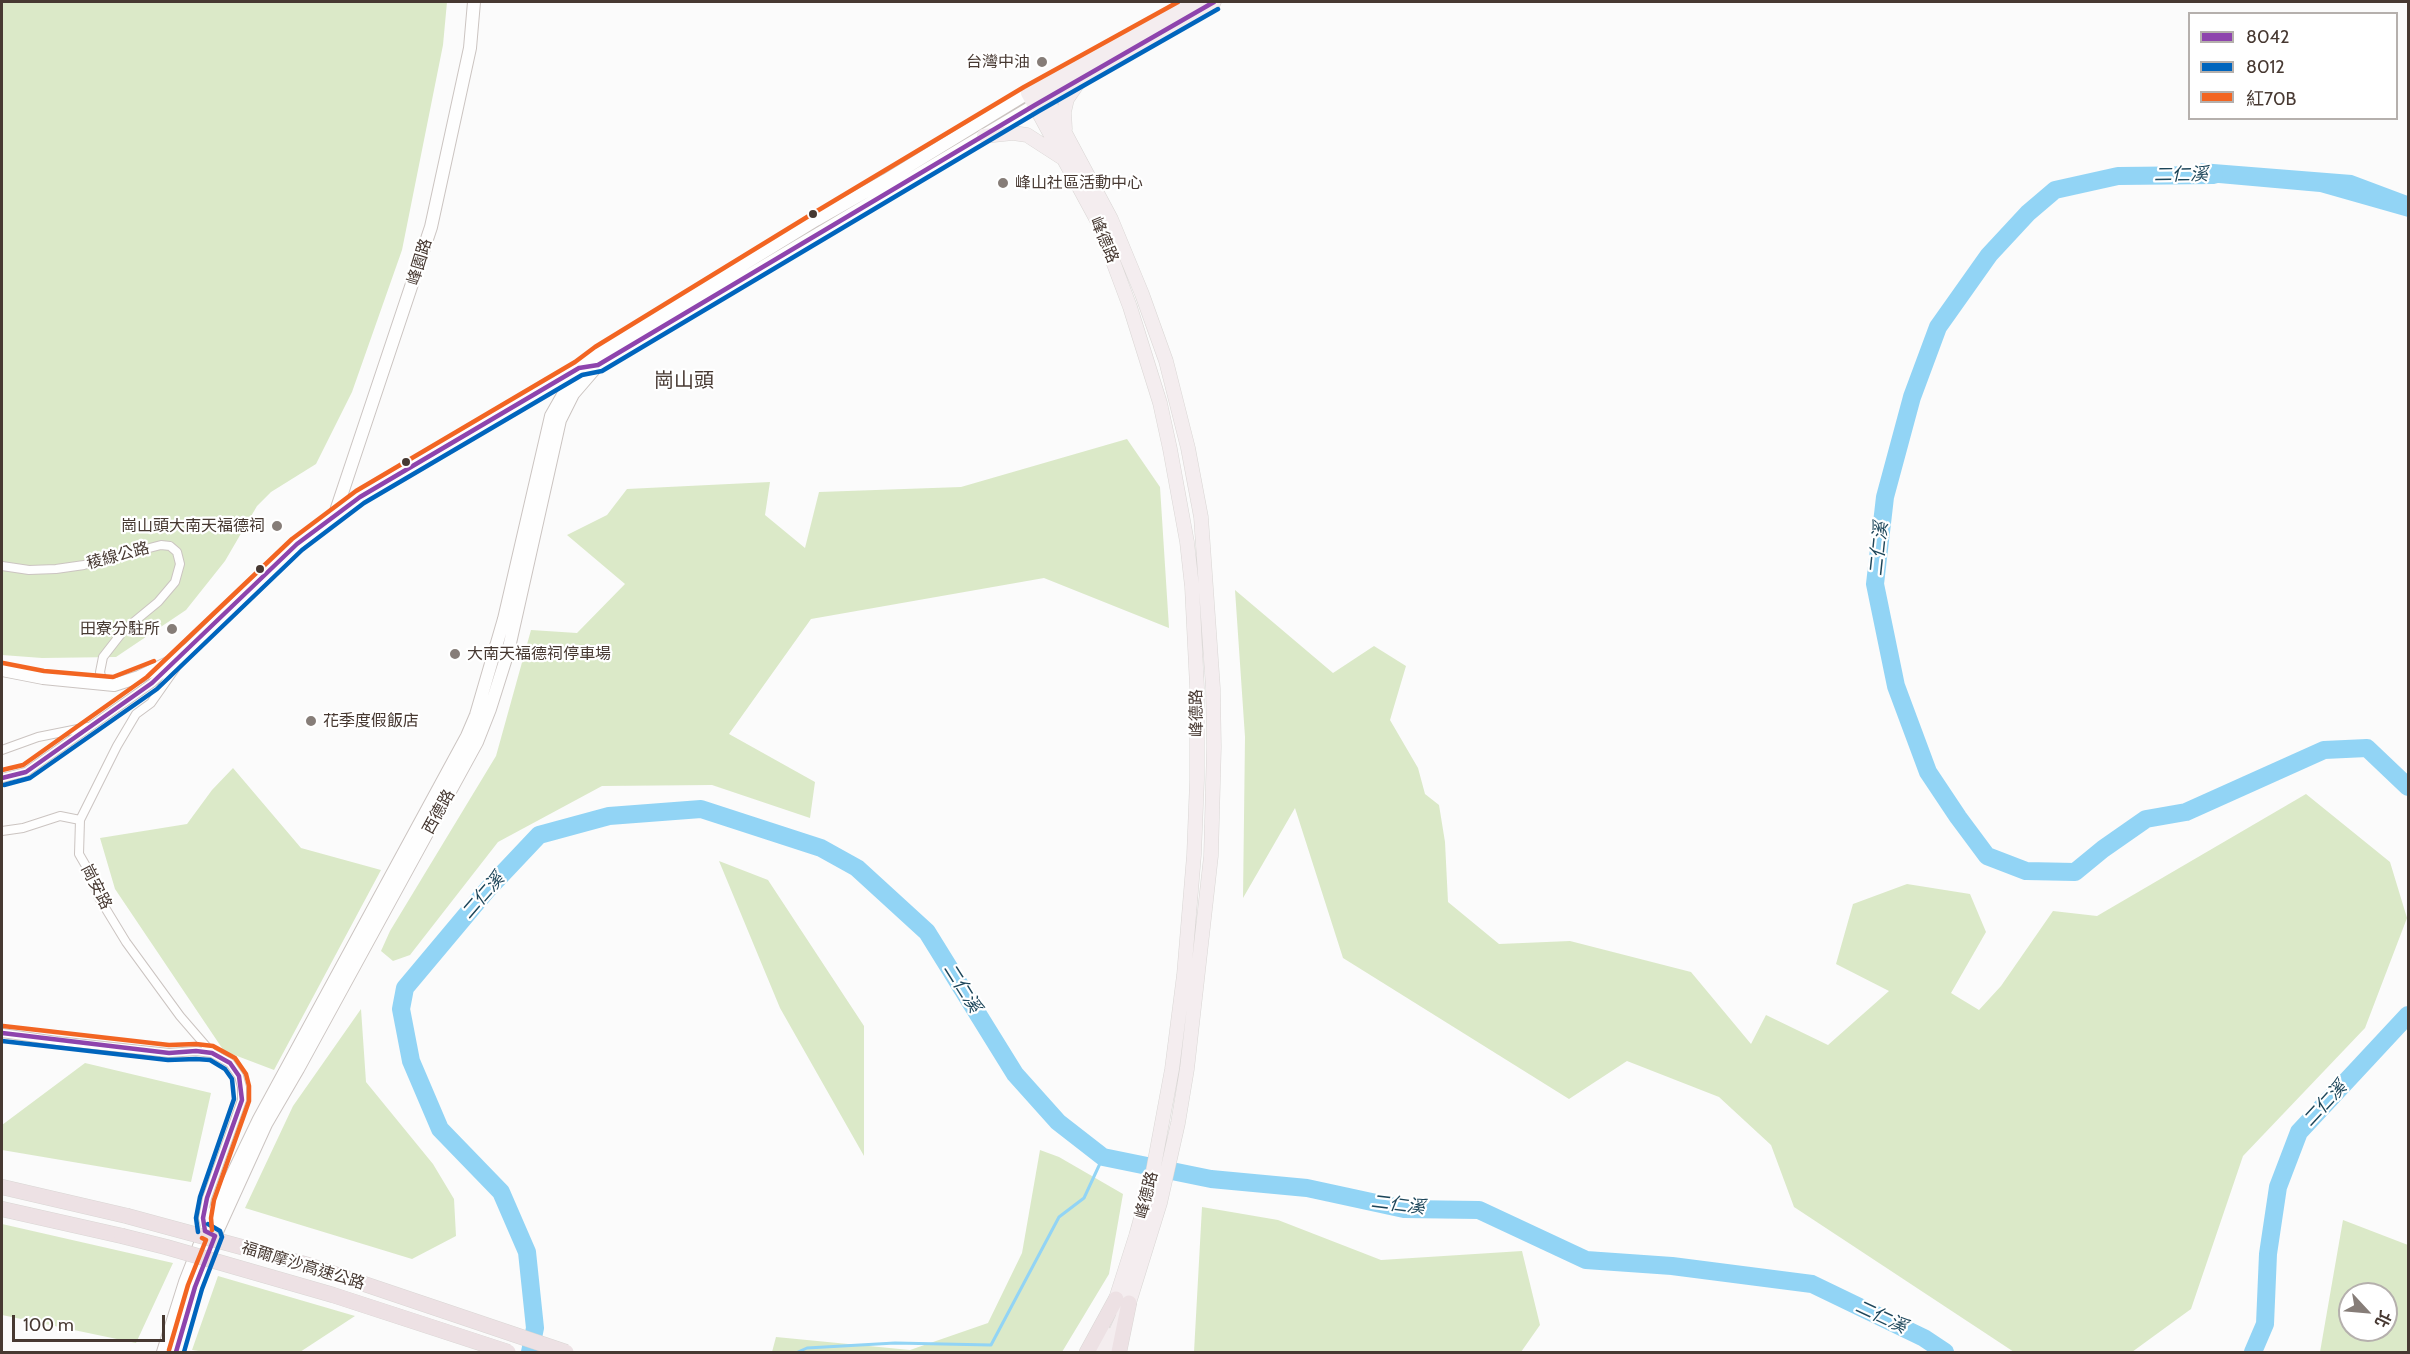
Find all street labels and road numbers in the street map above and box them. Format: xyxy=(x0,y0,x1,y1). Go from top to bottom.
street label: 峰德路 xyxy=(1086,214,1122,266)
street label: 峰園路 xyxy=(404,236,436,288)
street label: 稜線公路 xyxy=(85,538,151,574)
street label: 峰德路 xyxy=(1187,689,1207,737)
street label: 西德路 xyxy=(419,786,459,838)
street label: 崗安路 xyxy=(77,861,115,913)
street label: 峰德路 xyxy=(1132,1169,1162,1221)
street label: 福爾摩沙高速公路 xyxy=(239,1238,367,1294)

